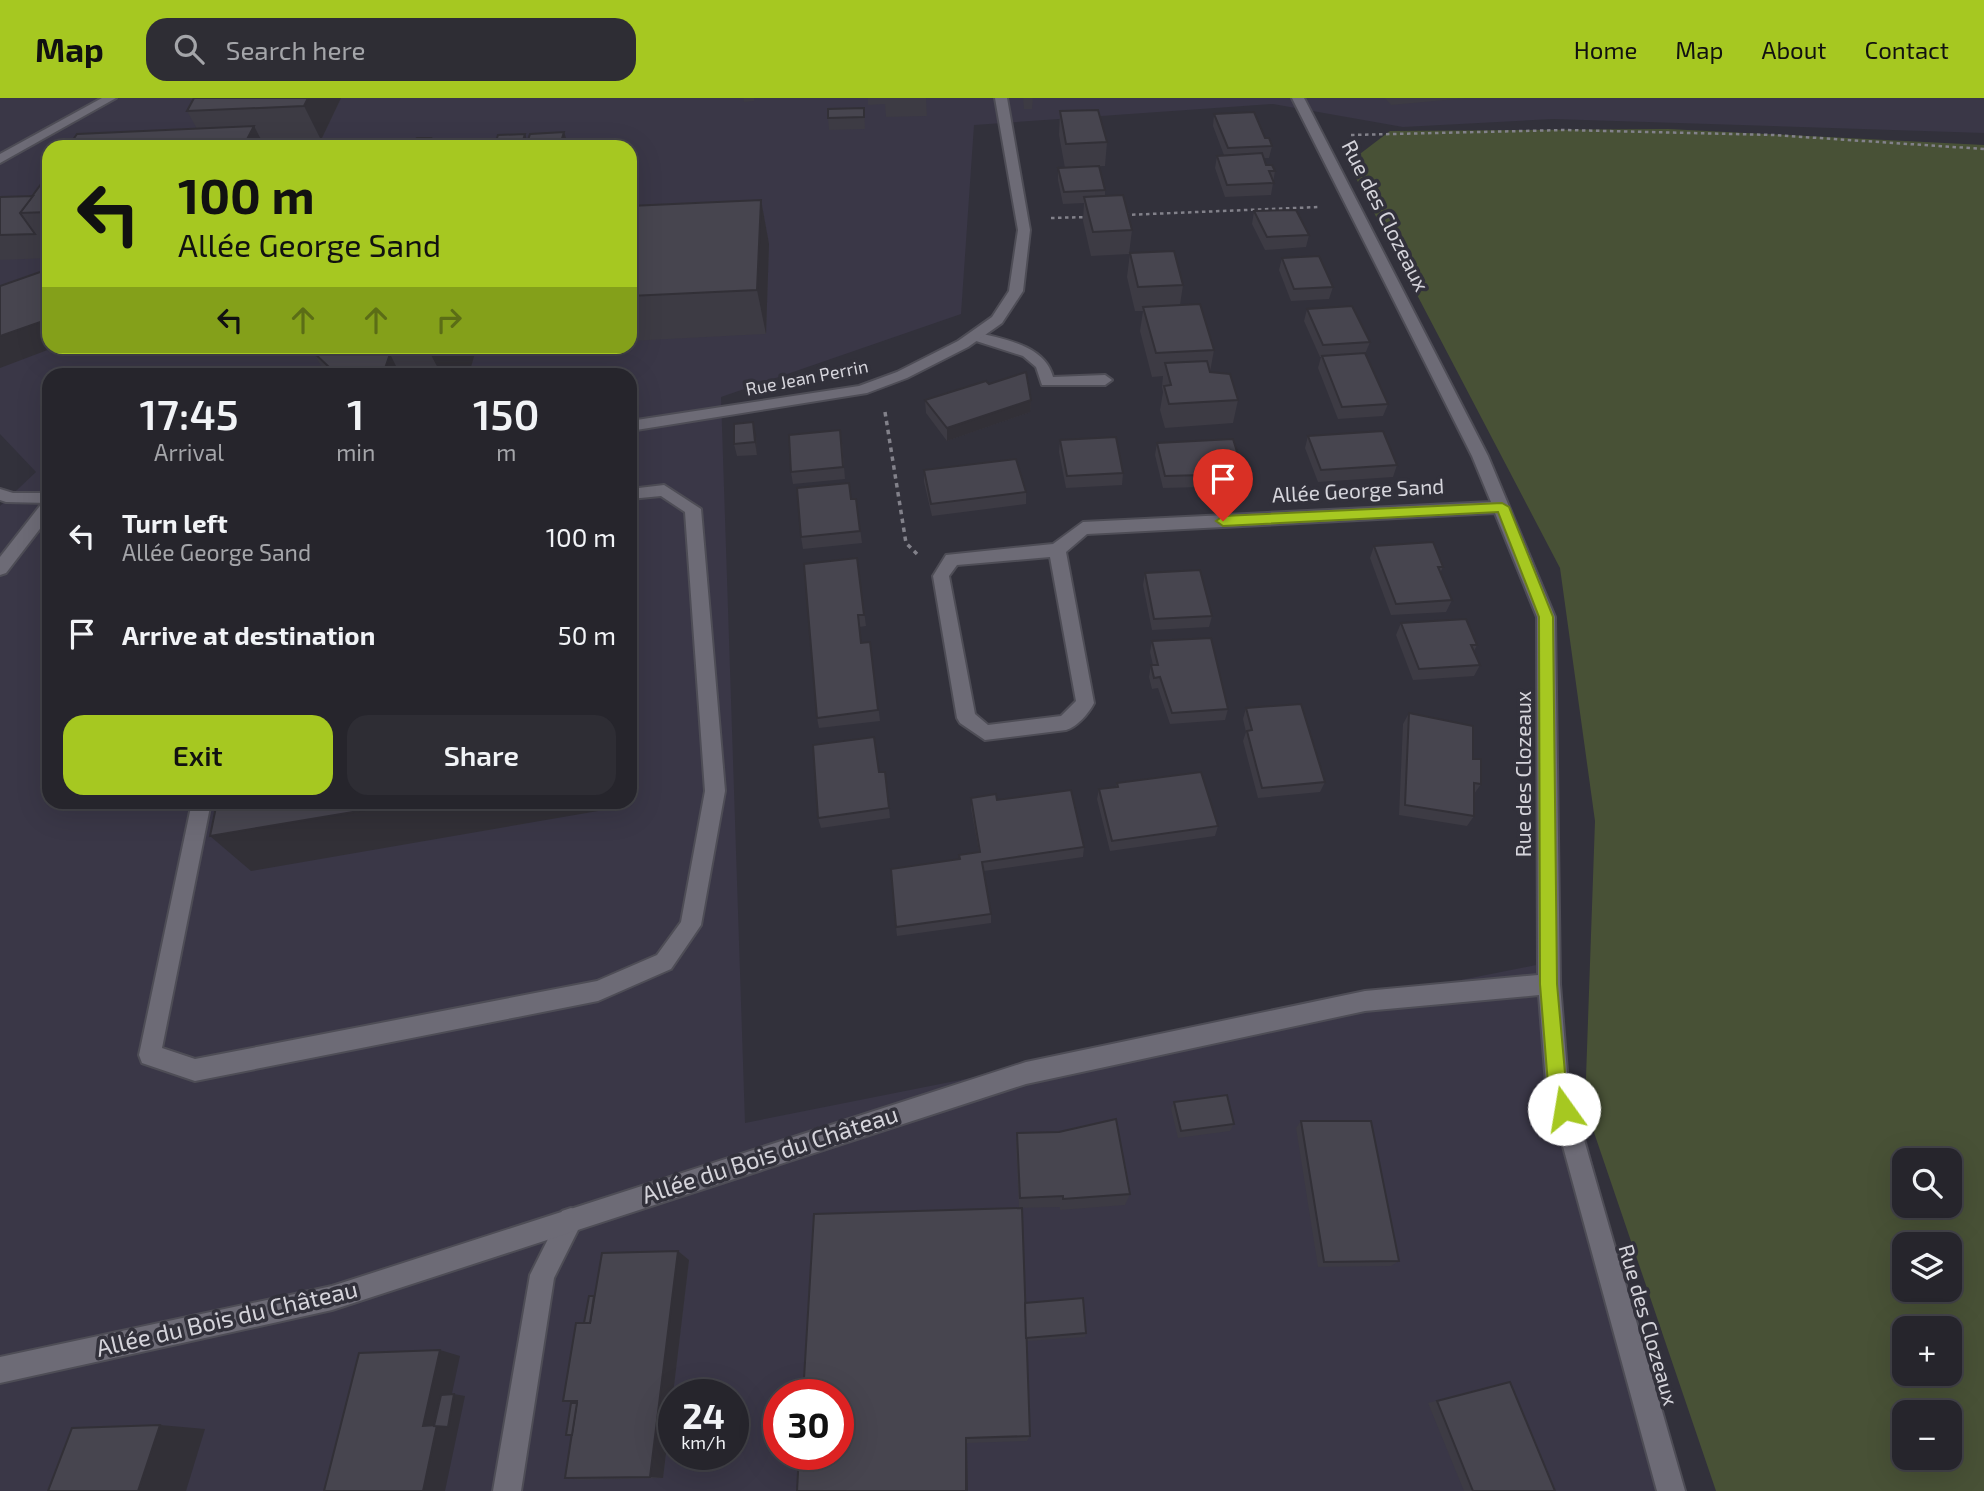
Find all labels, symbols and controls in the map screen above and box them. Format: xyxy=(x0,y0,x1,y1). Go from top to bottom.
search box xyxy=(146,18,636,81)
text: Map xyxy=(35,29,104,69)
icon: search xyxy=(170,30,208,68)
text: Search here xyxy=(226,34,365,65)
text: Home xyxy=(1574,35,1637,64)
text: Map xyxy=(1675,35,1723,64)
text: About xyxy=(1761,35,1827,64)
text: Contact xyxy=(1865,35,1949,64)
street label: Rue des Clozeaux xyxy=(1337,136,1435,295)
text: 100 m xyxy=(178,165,315,224)
icon: left xyxy=(63,168,154,259)
text: Allée George Sand xyxy=(178,225,441,263)
icon: left xyxy=(211,301,249,339)
icon: ahead xyxy=(284,301,322,339)
icon: ahead xyxy=(357,301,395,339)
icon: right xyxy=(430,301,468,339)
street label: Rue Jean Perrin xyxy=(744,354,870,400)
text: 17:45 xyxy=(140,388,239,438)
text: 1 xyxy=(347,388,365,438)
text: 150 xyxy=(473,388,539,438)
text: Arrival xyxy=(154,438,224,466)
text: min xyxy=(336,438,375,466)
text: m xyxy=(496,438,516,466)
pin xyxy=(1193,449,1253,521)
icon: arrive xyxy=(1204,460,1242,498)
street label: Allée George Sand xyxy=(1271,473,1445,507)
text: Turn left xyxy=(122,507,228,538)
icon: left xyxy=(63,517,101,555)
text: 100 m xyxy=(546,521,616,552)
text: Allée George Sand xyxy=(122,538,311,566)
icon: arrive xyxy=(63,615,101,653)
text: Arrive at destination xyxy=(122,619,375,650)
text: 50 m xyxy=(558,619,616,650)
street label: Rue des Clozeaux xyxy=(1510,691,1535,857)
button: Exit xyxy=(63,715,333,795)
button: Share xyxy=(347,715,616,795)
position arrow xyxy=(1527,1072,1601,1146)
street label: Allée du Bois du Château xyxy=(638,1098,901,1209)
map controls xyxy=(1892,1148,1962,1470)
button: search xyxy=(1892,1148,1962,1218)
button: layers xyxy=(1892,1232,1962,1302)
street label: Rue des Clozeaux xyxy=(1615,1241,1684,1408)
street label: Allée du Bois du Château xyxy=(93,1273,360,1362)
button: + xyxy=(1892,1316,1962,1386)
speed limit sign: 30 xyxy=(763,1379,854,1470)
text: 24 xyxy=(682,1394,725,1436)
button: − xyxy=(1892,1400,1962,1470)
text: km/h xyxy=(681,1431,726,1453)

